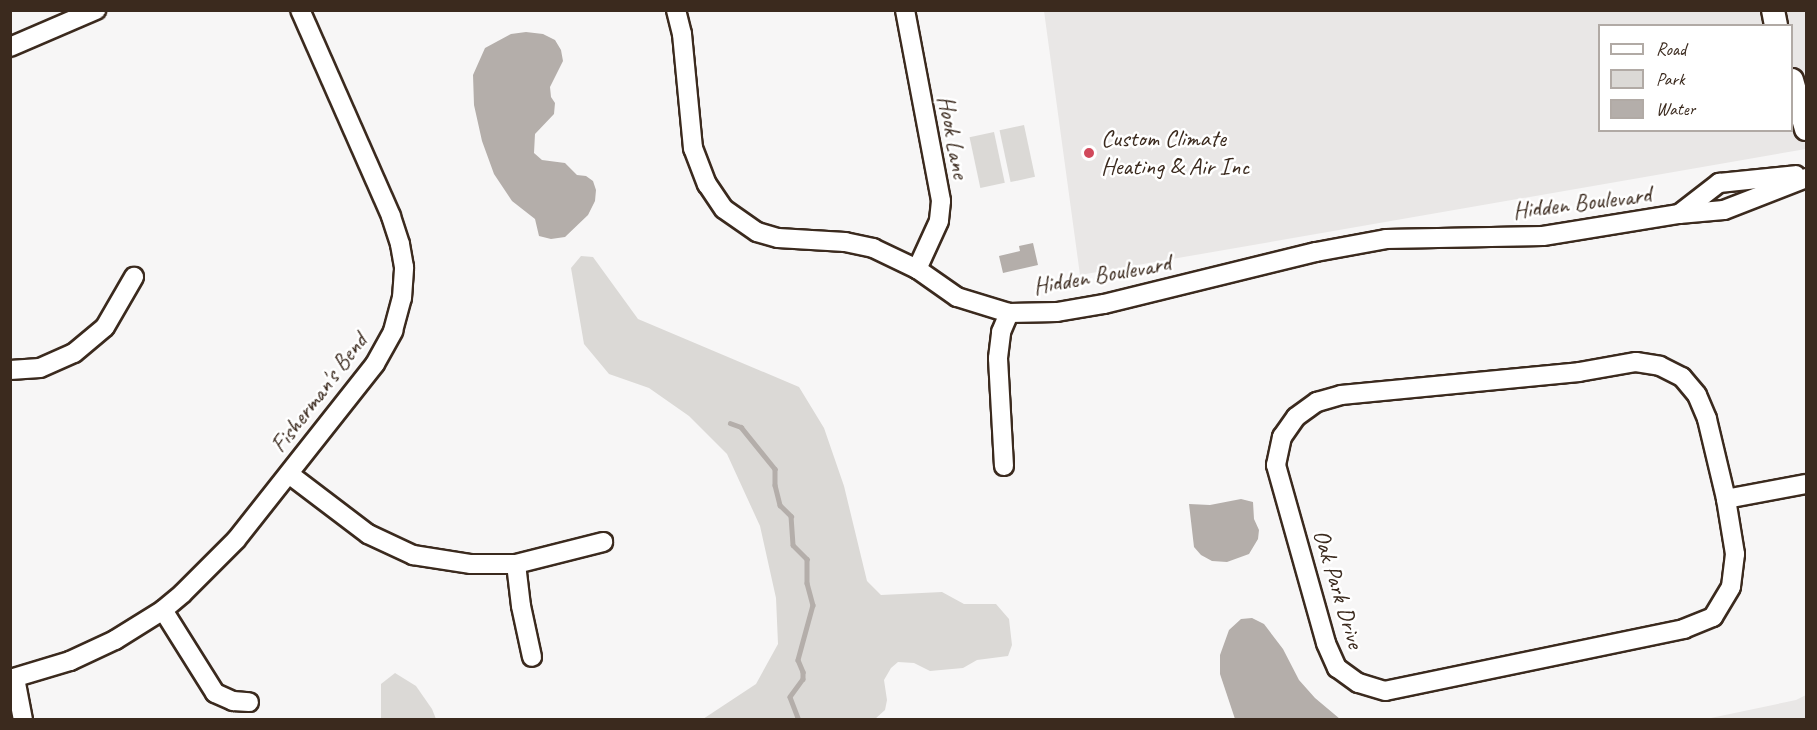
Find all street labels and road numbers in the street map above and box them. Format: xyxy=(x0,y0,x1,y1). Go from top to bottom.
street label: Hook Lane xyxy=(931,93,975,181)
street label: Hidden Boulevard xyxy=(1511,180,1653,226)
street label: Hidden Boulevard xyxy=(1031,249,1173,301)
street label: Fisherman's Bend xyxy=(265,327,373,459)
street label: Oak Park Drive xyxy=(1306,526,1370,652)

